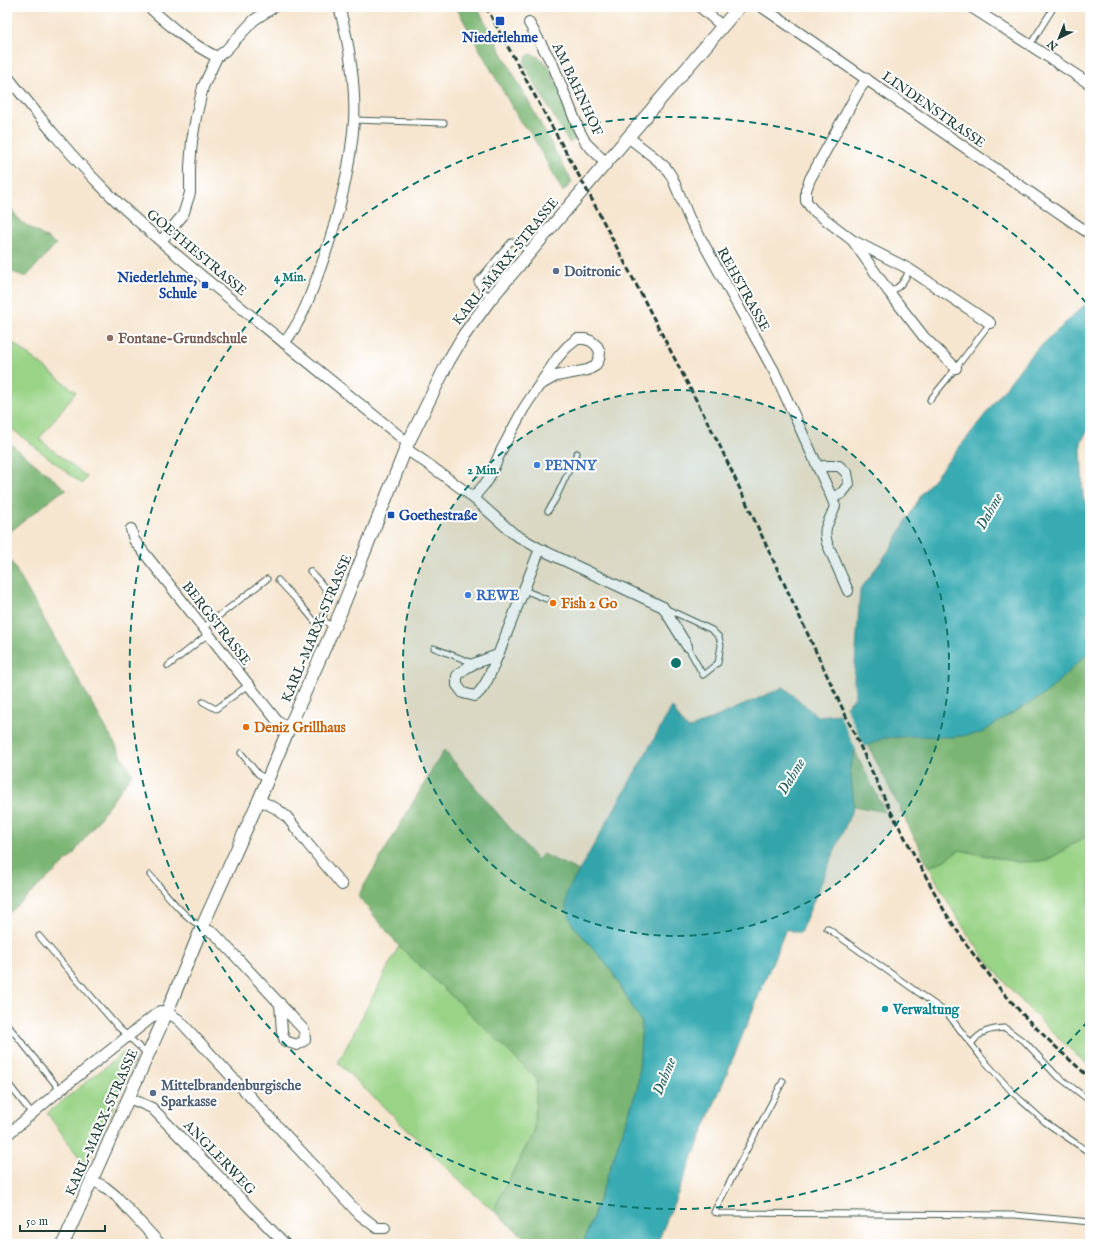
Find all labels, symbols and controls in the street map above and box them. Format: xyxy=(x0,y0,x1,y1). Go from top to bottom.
marker: Niederlehme xyxy=(494,15,506,27)
north arrow xyxy=(1039,18,1079,58)
place label: Niederlehme xyxy=(461,29,539,47)
text: N xyxy=(1044,36,1062,54)
street label: AM BAHNHOF xyxy=(547,39,607,139)
street label: LINDENSTRASSE xyxy=(878,67,989,152)
street label: KARL-MARX-STRASSE xyxy=(449,194,563,329)
street label: GOETHESTRASSE xyxy=(142,205,250,300)
street label: REHSTRASSE xyxy=(713,244,774,335)
place label: Doitronic xyxy=(564,263,621,281)
marker: Doitronic xyxy=(551,266,561,276)
place label: Niederlehme, Schule xyxy=(116,269,198,303)
text: 4 Min. xyxy=(274,270,306,285)
marker: Niederlehme, Schule xyxy=(200,280,210,290)
place label: Fontane-Grundschule xyxy=(118,330,248,348)
marker: Fontane-Grundschule xyxy=(105,333,115,343)
place label: PENNY xyxy=(545,457,598,475)
marker: PENNY xyxy=(532,460,542,470)
text: 2 Min. xyxy=(467,463,499,478)
water label: Dahme xyxy=(972,490,1007,533)
place label: Goethestraße xyxy=(399,507,478,525)
marker: Goethestraße xyxy=(386,510,396,520)
street label: KARL-MARX-STRASSE xyxy=(278,551,356,705)
street label: BERGSTRASSE xyxy=(178,578,255,670)
place label: REWE xyxy=(476,587,520,605)
marker: REWE xyxy=(463,590,473,600)
place label: Fish 2 Go xyxy=(561,595,618,613)
marker: Fish 2 Go xyxy=(548,598,558,608)
centre of rings xyxy=(669,656,683,670)
place label: Deniz Grillhaus xyxy=(254,719,346,737)
marker: Deniz Grillhaus xyxy=(241,722,251,732)
water label: Dahme xyxy=(773,755,810,798)
place label: Verwaltung xyxy=(892,1001,961,1019)
marker: Verwaltung xyxy=(880,1004,890,1014)
street label: KARL-MARX-STRASSE xyxy=(61,1046,143,1199)
water label: Dahme xyxy=(648,1055,681,1098)
place label: Mittelbrandenburgische Sparkasse xyxy=(161,1077,302,1111)
marker: Mittelbrandenburgische Sparkasse xyxy=(148,1088,158,1098)
street label: ANGLERWEG xyxy=(179,1116,260,1199)
scale bar xyxy=(20,1207,105,1233)
text: 50 m xyxy=(26,1214,48,1229)

